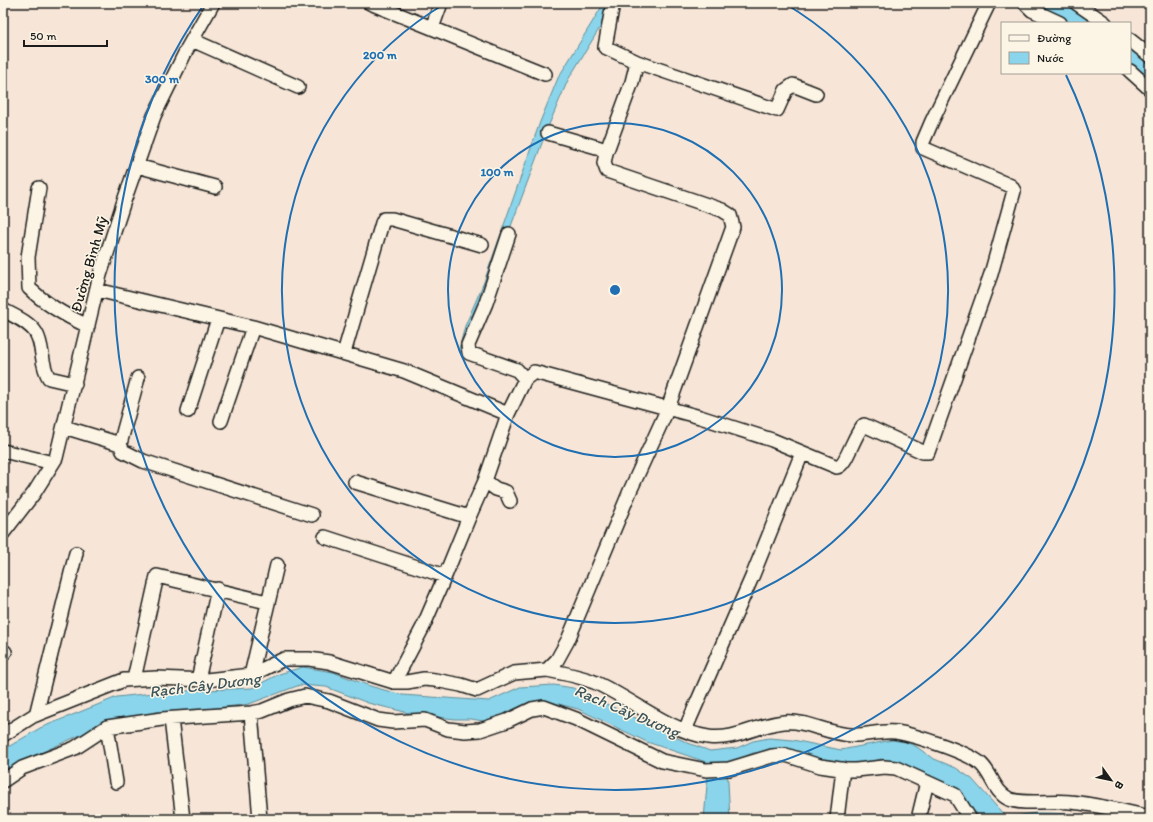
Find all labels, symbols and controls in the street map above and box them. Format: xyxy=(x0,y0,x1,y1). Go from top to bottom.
scale bar xyxy=(24,22,107,48)
legend xyxy=(1001,22,1131,74)
text: 50 m xyxy=(30,29,56,43)
text: Đường xyxy=(1037,31,1072,45)
text: 200 m xyxy=(363,48,398,62)
text: Nước xyxy=(1037,51,1064,65)
text: 300 m xyxy=(145,72,180,86)
text: 100 m xyxy=(480,165,514,179)
street label: Đường Bình Mỹ xyxy=(67,214,111,314)
centre of rings xyxy=(608,283,622,297)
water label: Rạch Cây Dương xyxy=(148,669,264,701)
water label: Rạch Cây Dương xyxy=(572,680,684,742)
north arrow xyxy=(1091,760,1131,800)
text: B xyxy=(1112,779,1126,792)

